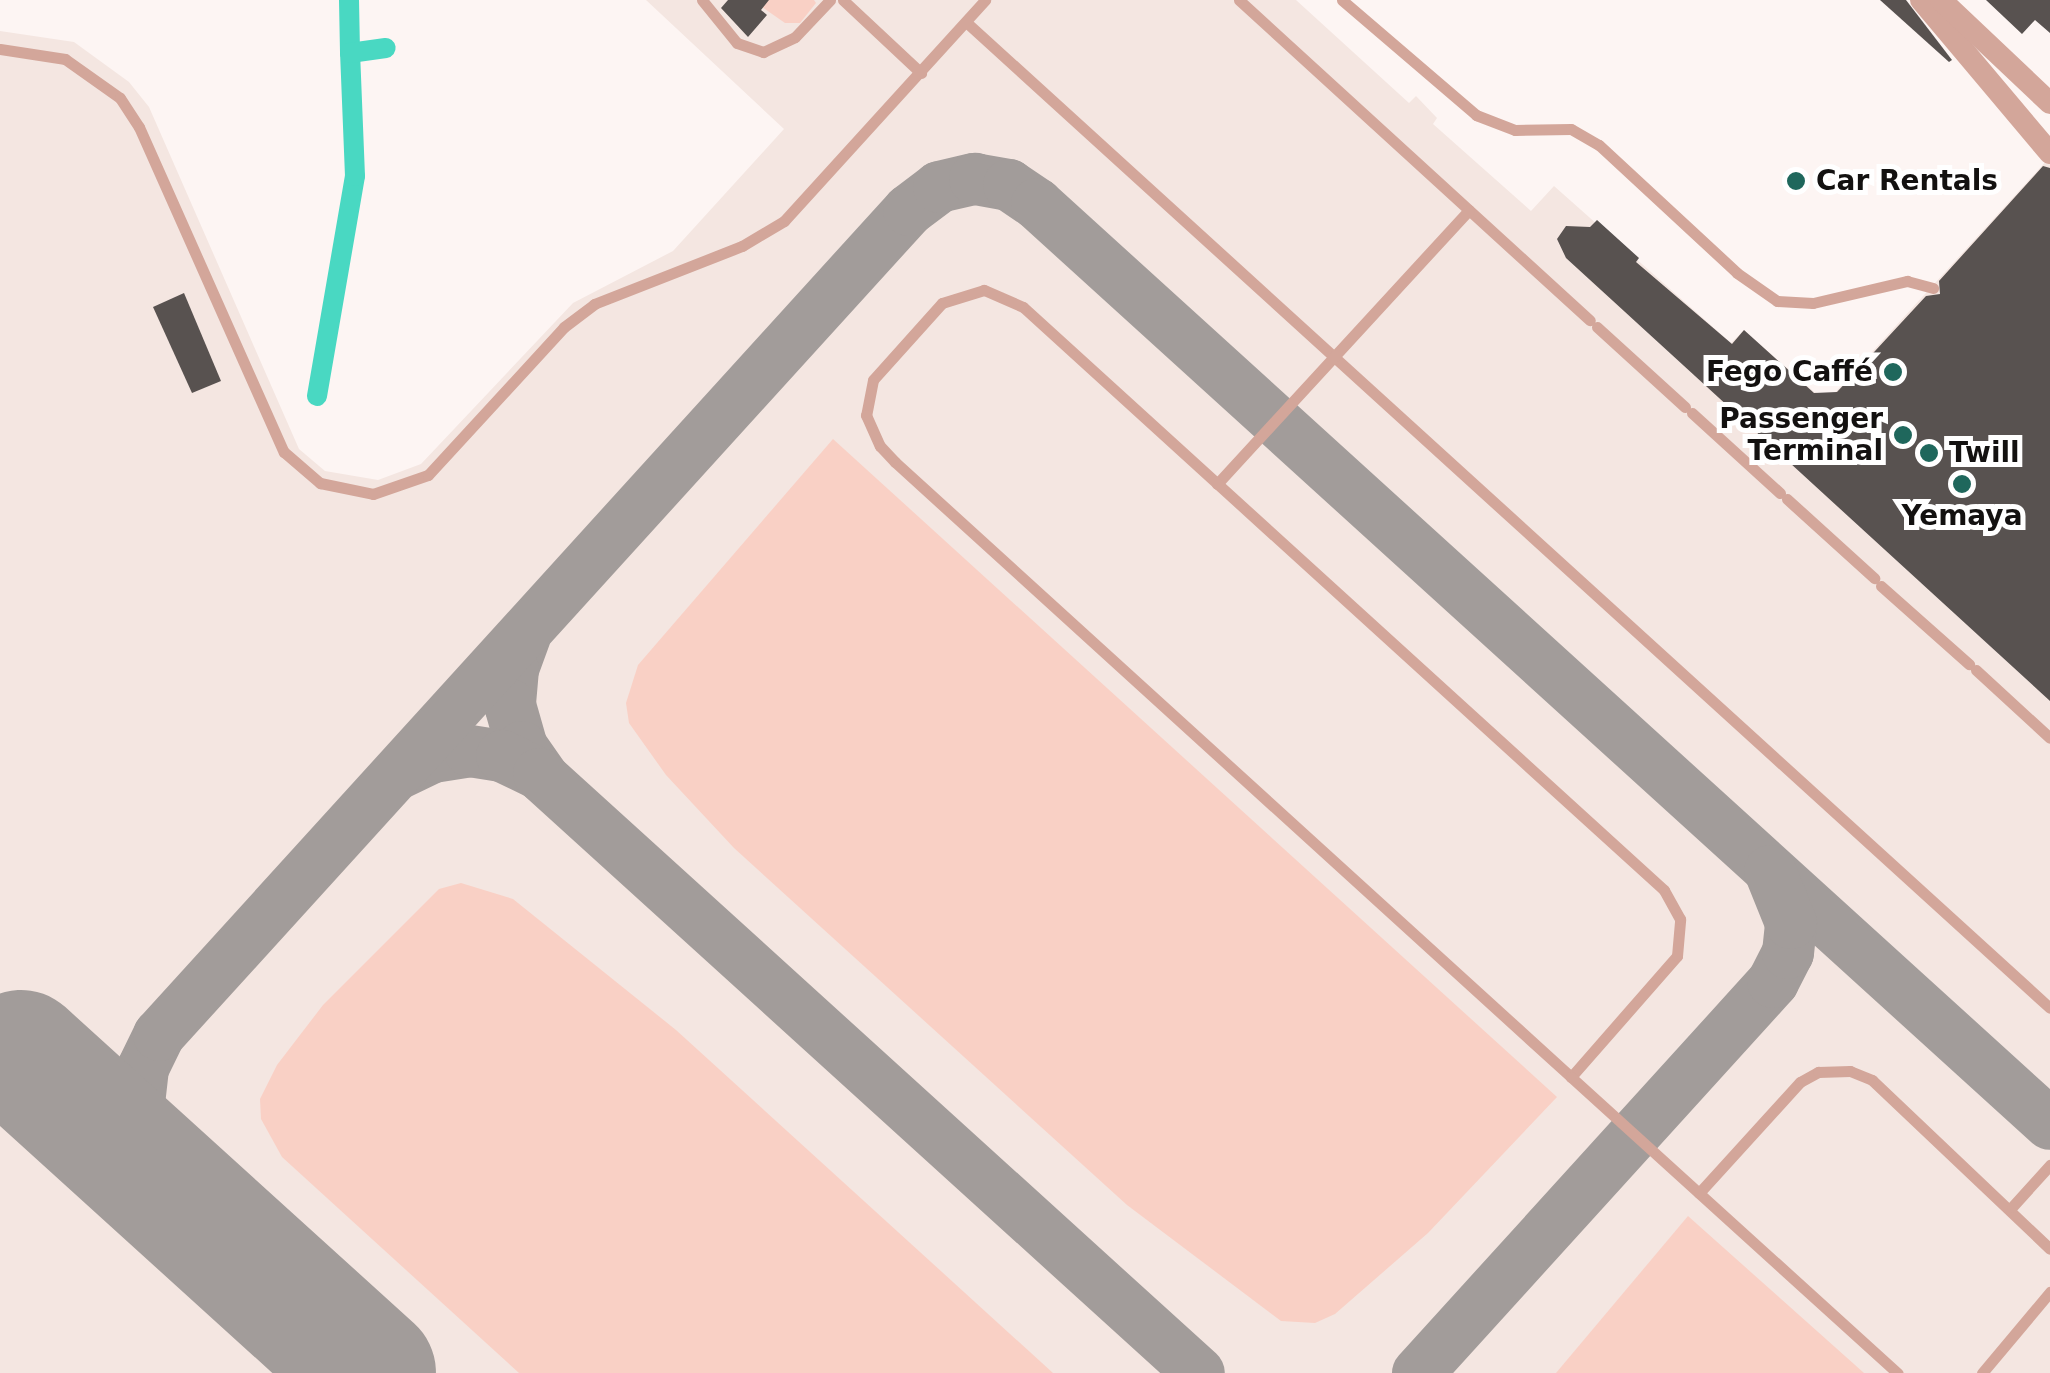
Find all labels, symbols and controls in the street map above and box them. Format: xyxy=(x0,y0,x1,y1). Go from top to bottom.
place label: Car Rentals xyxy=(1816,164,1998,198)
marker: Car Rentals xyxy=(1785,170,1807,192)
place label: Fego Caffé xyxy=(1706,355,1873,389)
marker: Fego Caffé xyxy=(1882,361,1904,383)
place label: Passenger Terminal xyxy=(1719,402,1883,468)
marker: Passenger Terminal xyxy=(1892,424,1914,446)
place label: Twill xyxy=(1949,436,2020,470)
marker: Twill xyxy=(1918,442,1940,464)
marker: Yemaya xyxy=(1951,473,1973,495)
place label: Yemaya xyxy=(1901,499,2023,533)

